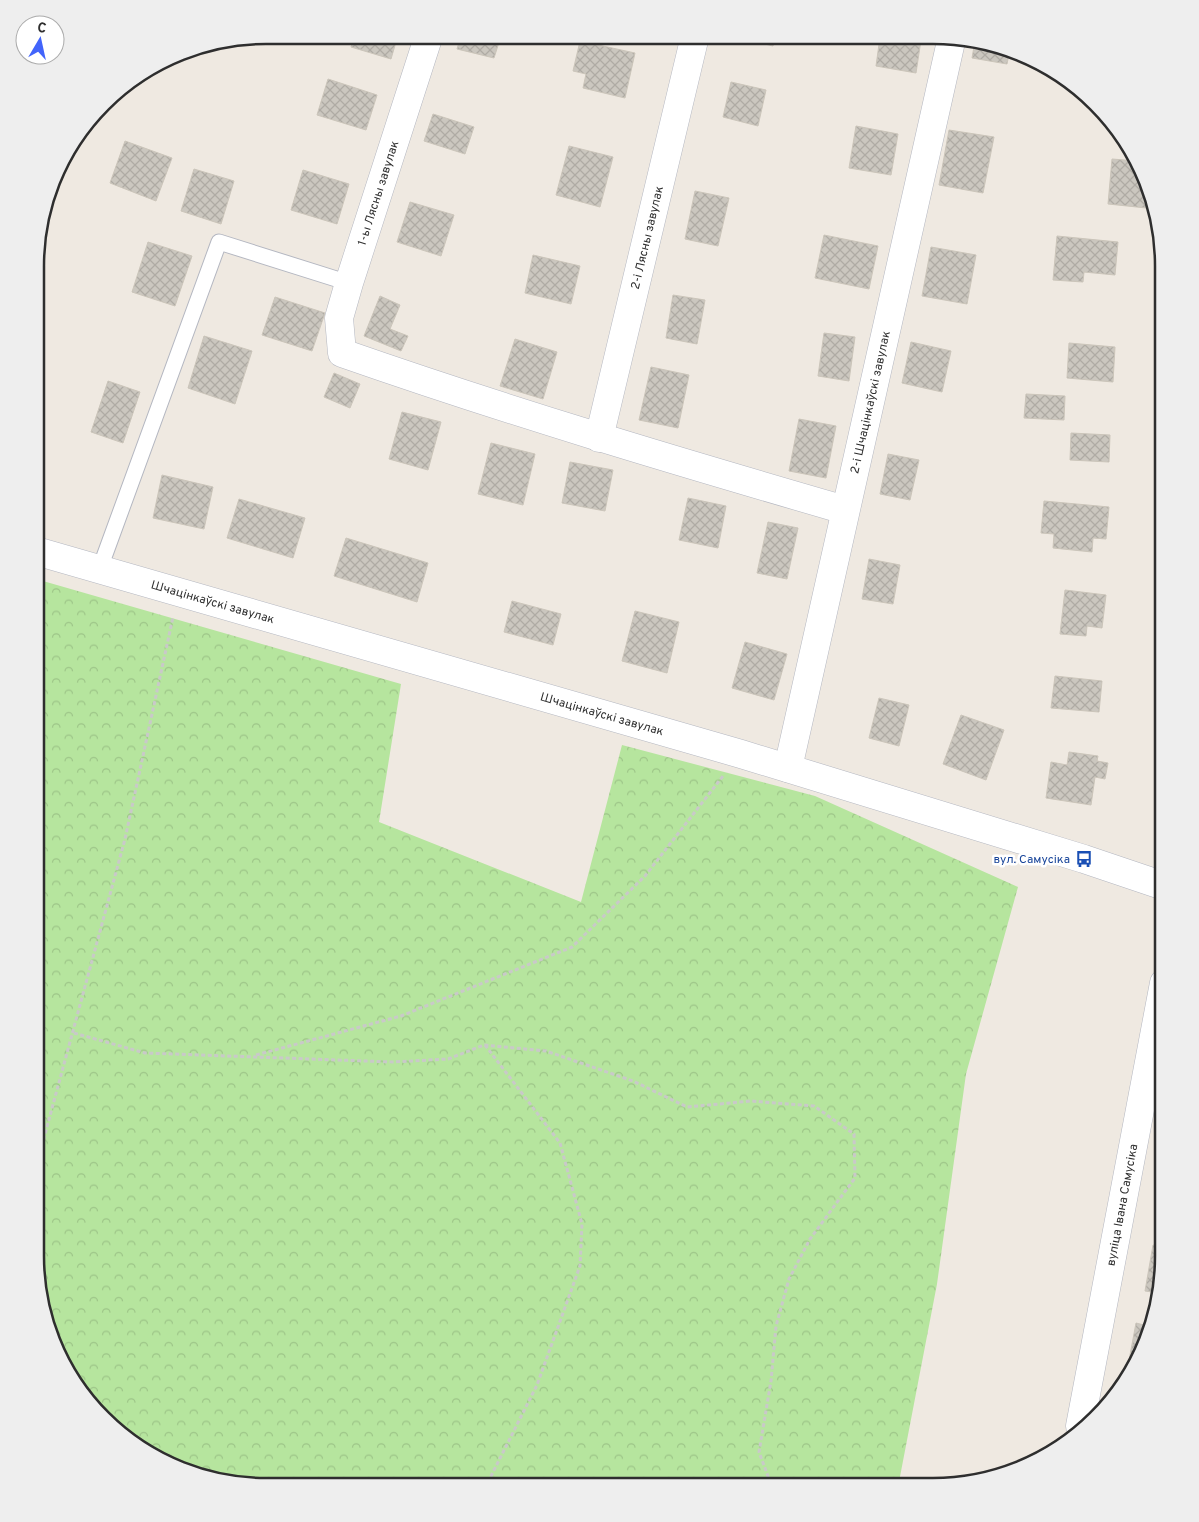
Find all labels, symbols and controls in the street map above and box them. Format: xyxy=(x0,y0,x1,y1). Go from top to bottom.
north arrow xyxy=(15,15,65,65)
text: С xyxy=(36,20,48,38)
street label: 1-ы Лясны завулак xyxy=(354,139,404,248)
street label: 2-і Лясны завулак xyxy=(628,184,668,291)
street label: 2-і Шчацінкаўскі завулак xyxy=(847,329,895,475)
street label: Шчацінкаўскі завулак xyxy=(149,577,276,628)
street label: Шчацінкаўскі завулак xyxy=(538,690,666,740)
bus stop icon: вул. Самусіка xyxy=(1074,849,1094,869)
place label: вул. Самусіка xyxy=(993,852,1070,868)
street label: вуліца Івана Самусіка xyxy=(1104,1143,1142,1267)

